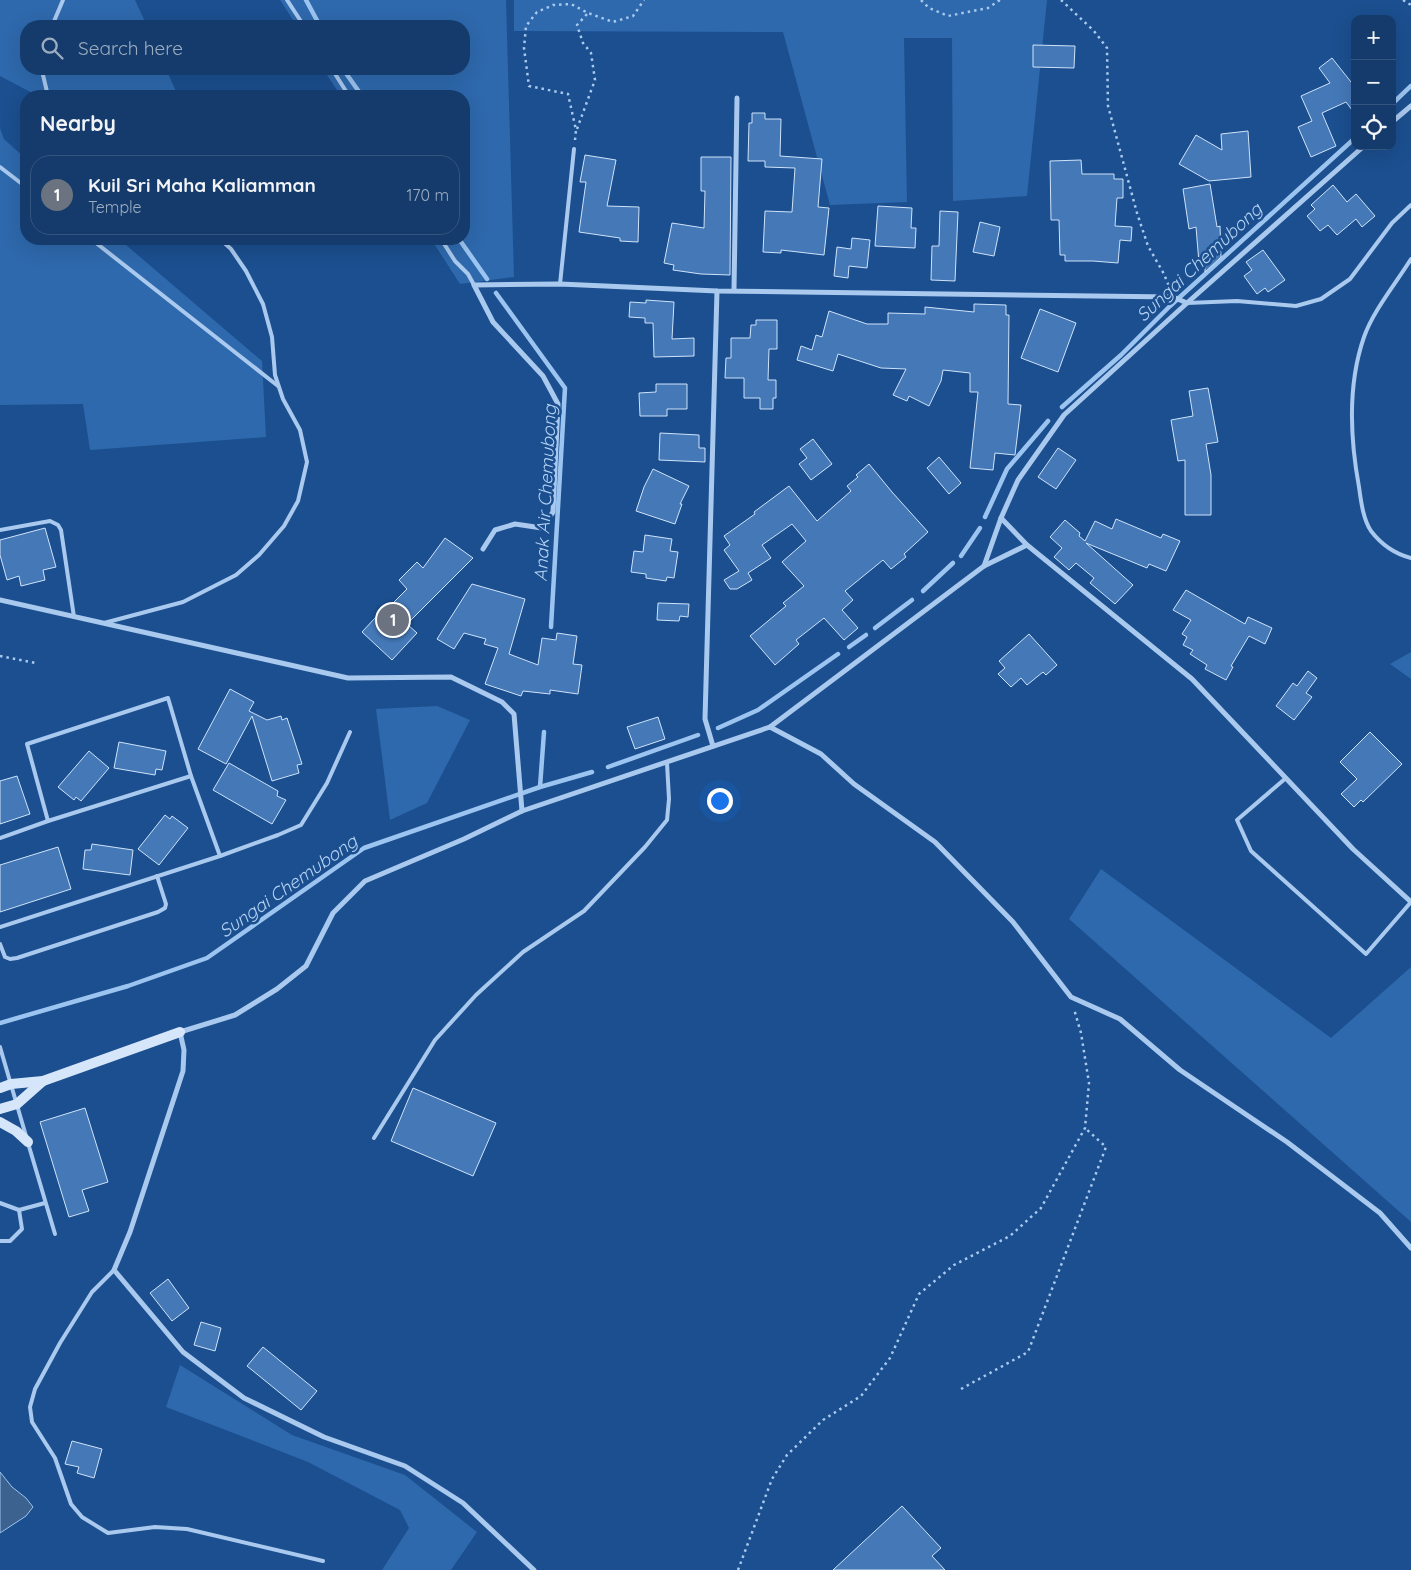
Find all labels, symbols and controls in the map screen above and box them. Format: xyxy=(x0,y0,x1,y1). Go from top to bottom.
map controls xyxy=(1351,15,1396,150)
button: + xyxy=(1351,15,1396,60)
search box xyxy=(20,20,470,75)
icon: search xyxy=(38,34,66,62)
text: Search here xyxy=(78,36,183,60)
button: − xyxy=(1351,60,1396,105)
button: locate xyxy=(1351,105,1396,150)
text: Nearby xyxy=(40,110,116,136)
text: Kuil Sri Maha Kaliamman xyxy=(88,173,316,197)
text: 1 xyxy=(54,185,60,205)
text: 170 m xyxy=(406,185,449,205)
text: Temple xyxy=(88,197,142,217)
water label: Sungai Chemubong xyxy=(1131,197,1268,326)
water label: Anak Air Chemubong xyxy=(529,402,561,582)
pin: 1 xyxy=(377,601,409,639)
your location xyxy=(707,788,733,814)
water label: Sungai Chemubong xyxy=(214,829,363,942)

